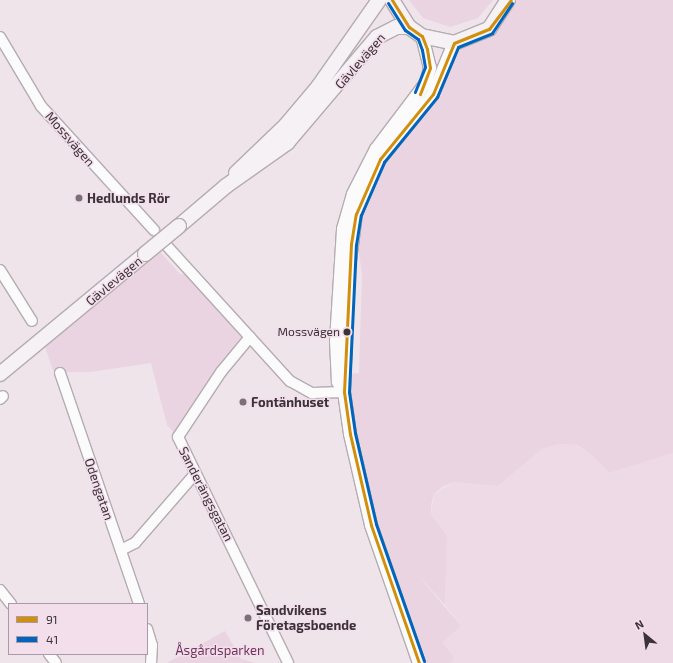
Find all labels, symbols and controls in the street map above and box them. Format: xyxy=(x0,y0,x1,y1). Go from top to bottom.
street label: Gävlevägen xyxy=(332,30,388,92)
street label: Mossvägen xyxy=(42,108,98,170)
place label: Hedlunds Rör xyxy=(87,190,170,206)
marker: Hedlunds Rör xyxy=(74,193,84,203)
street label: Gävlevägen xyxy=(83,253,145,309)
place label: Mossvägen xyxy=(278,325,340,339)
marker: Mossvägen xyxy=(342,327,352,337)
place label: Fontänhuset xyxy=(251,394,329,410)
marker: Fontänhuset xyxy=(238,397,248,407)
street label: Sanderängsgatan xyxy=(175,444,237,544)
street label: Odengatan xyxy=(81,456,117,522)
legend xyxy=(8,603,148,655)
place label: Sandvikens Företagsboende xyxy=(256,603,356,634)
text: 91 xyxy=(46,612,58,626)
marker: Sandvikens Företagsboende xyxy=(243,613,253,623)
north arrow xyxy=(625,615,665,655)
text: N xyxy=(632,616,646,632)
text: 41 xyxy=(46,632,58,646)
park label: Åsgårdsparken xyxy=(176,642,264,658)

